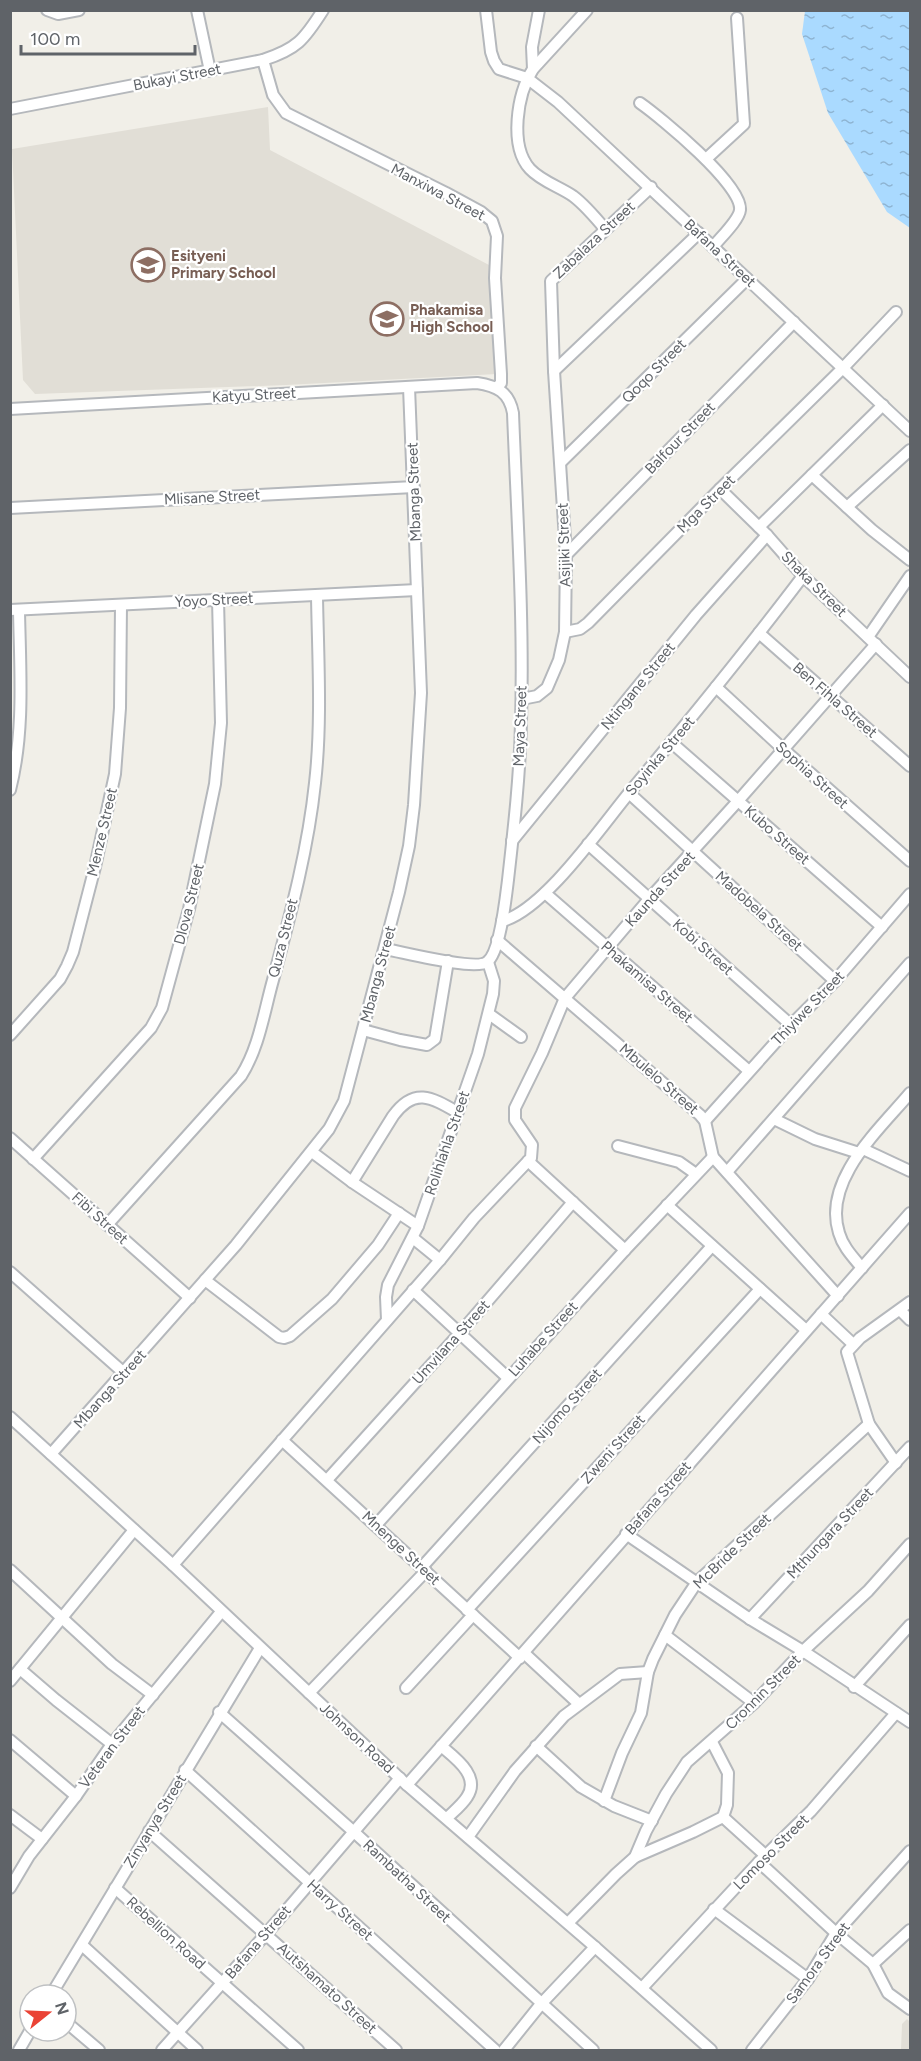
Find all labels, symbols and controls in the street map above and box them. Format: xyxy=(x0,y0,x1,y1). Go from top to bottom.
scale bar xyxy=(21,18,195,56)
text: 100 m xyxy=(30,28,80,50)
street label: Bukayi Street xyxy=(131,60,223,94)
street label: Manxiwa Street xyxy=(388,160,489,225)
street label: Zabalaza Street xyxy=(549,197,639,283)
street label: Bafana Street xyxy=(680,215,760,291)
school or university icon: Esityeni Primary School xyxy=(130,247,166,283)
place label: Esityeni Primary School xyxy=(171,247,276,282)
school or university icon: Phakamisa High School xyxy=(369,301,405,337)
place label: Phakamisa High School xyxy=(410,301,493,336)
street label: Qoqo Street xyxy=(618,335,690,407)
street label: Katyu Street xyxy=(211,384,297,406)
street label: Balfour Street xyxy=(641,398,719,478)
street label: Mbanga Street xyxy=(403,442,425,542)
street label: Mga Street xyxy=(673,471,739,537)
street label: Mlisane Street xyxy=(163,485,261,509)
street label: Asijiki Street xyxy=(554,502,574,588)
street label: Shaka Street xyxy=(777,547,851,621)
street label: Yoyo Street xyxy=(174,589,254,611)
street label: Ntingane Street xyxy=(597,638,679,734)
street label: Ben Fihla Street xyxy=(789,658,881,742)
street label: Maya Street xyxy=(510,685,530,767)
street label: Soyinka Street xyxy=(622,712,699,799)
street label: Sophia Street xyxy=(772,738,852,813)
street label: Menze Street xyxy=(83,786,121,878)
street label: Kubo Street xyxy=(741,802,814,868)
street label: Kaunda Street xyxy=(621,847,699,931)
street label: Dlova Street xyxy=(170,861,208,946)
street label: Madobela Street xyxy=(712,867,807,955)
street label: Quza Street xyxy=(264,896,302,979)
street label: Kobi Street xyxy=(669,915,737,979)
street label: Mbanga Street xyxy=(356,923,400,1024)
street label: Phakamisa Street xyxy=(597,937,697,1027)
street label: Thiyiwe Street xyxy=(768,967,848,1049)
street label: Mbulelo Street xyxy=(616,1040,703,1118)
street label: Rolihlahla Street xyxy=(421,1088,473,1198)
street label: Fibi Street xyxy=(68,1188,132,1248)
street label: Umvilana Street xyxy=(408,1296,494,1388)
street label: Luhabe Street xyxy=(505,1297,582,1380)
street label: Mbanga Street xyxy=(70,1346,150,1432)
street label: Nijomo Street xyxy=(529,1364,606,1447)
street label: Zweni Street xyxy=(577,1410,649,1487)
street label: Bafana Street xyxy=(621,1457,695,1539)
street label: Mthungara Street xyxy=(783,1483,877,1582)
street label: Mnenge Street xyxy=(358,1507,444,1589)
street label: McBride Street xyxy=(689,1509,775,1593)
street label: Cronnin Street xyxy=(722,1650,805,1733)
street label: Johnson Road xyxy=(316,1699,398,1777)
street label: Veteran Street xyxy=(75,1702,149,1792)
street label: Zinyanya Street xyxy=(120,1771,190,1871)
street label: Lomoso Street xyxy=(730,1810,813,1893)
street label: Rambatha Street xyxy=(359,1836,455,1927)
street label: Harry Street xyxy=(303,1876,377,1945)
street label: Rebellion Road xyxy=(123,1893,209,1973)
street label: Bafana Street xyxy=(221,1901,295,1983)
street label: Samora Street xyxy=(782,1918,854,2007)
street label: Autshamato Street xyxy=(274,1939,381,2038)
north arrow xyxy=(18,1983,78,2043)
text: N xyxy=(51,2000,73,2017)

